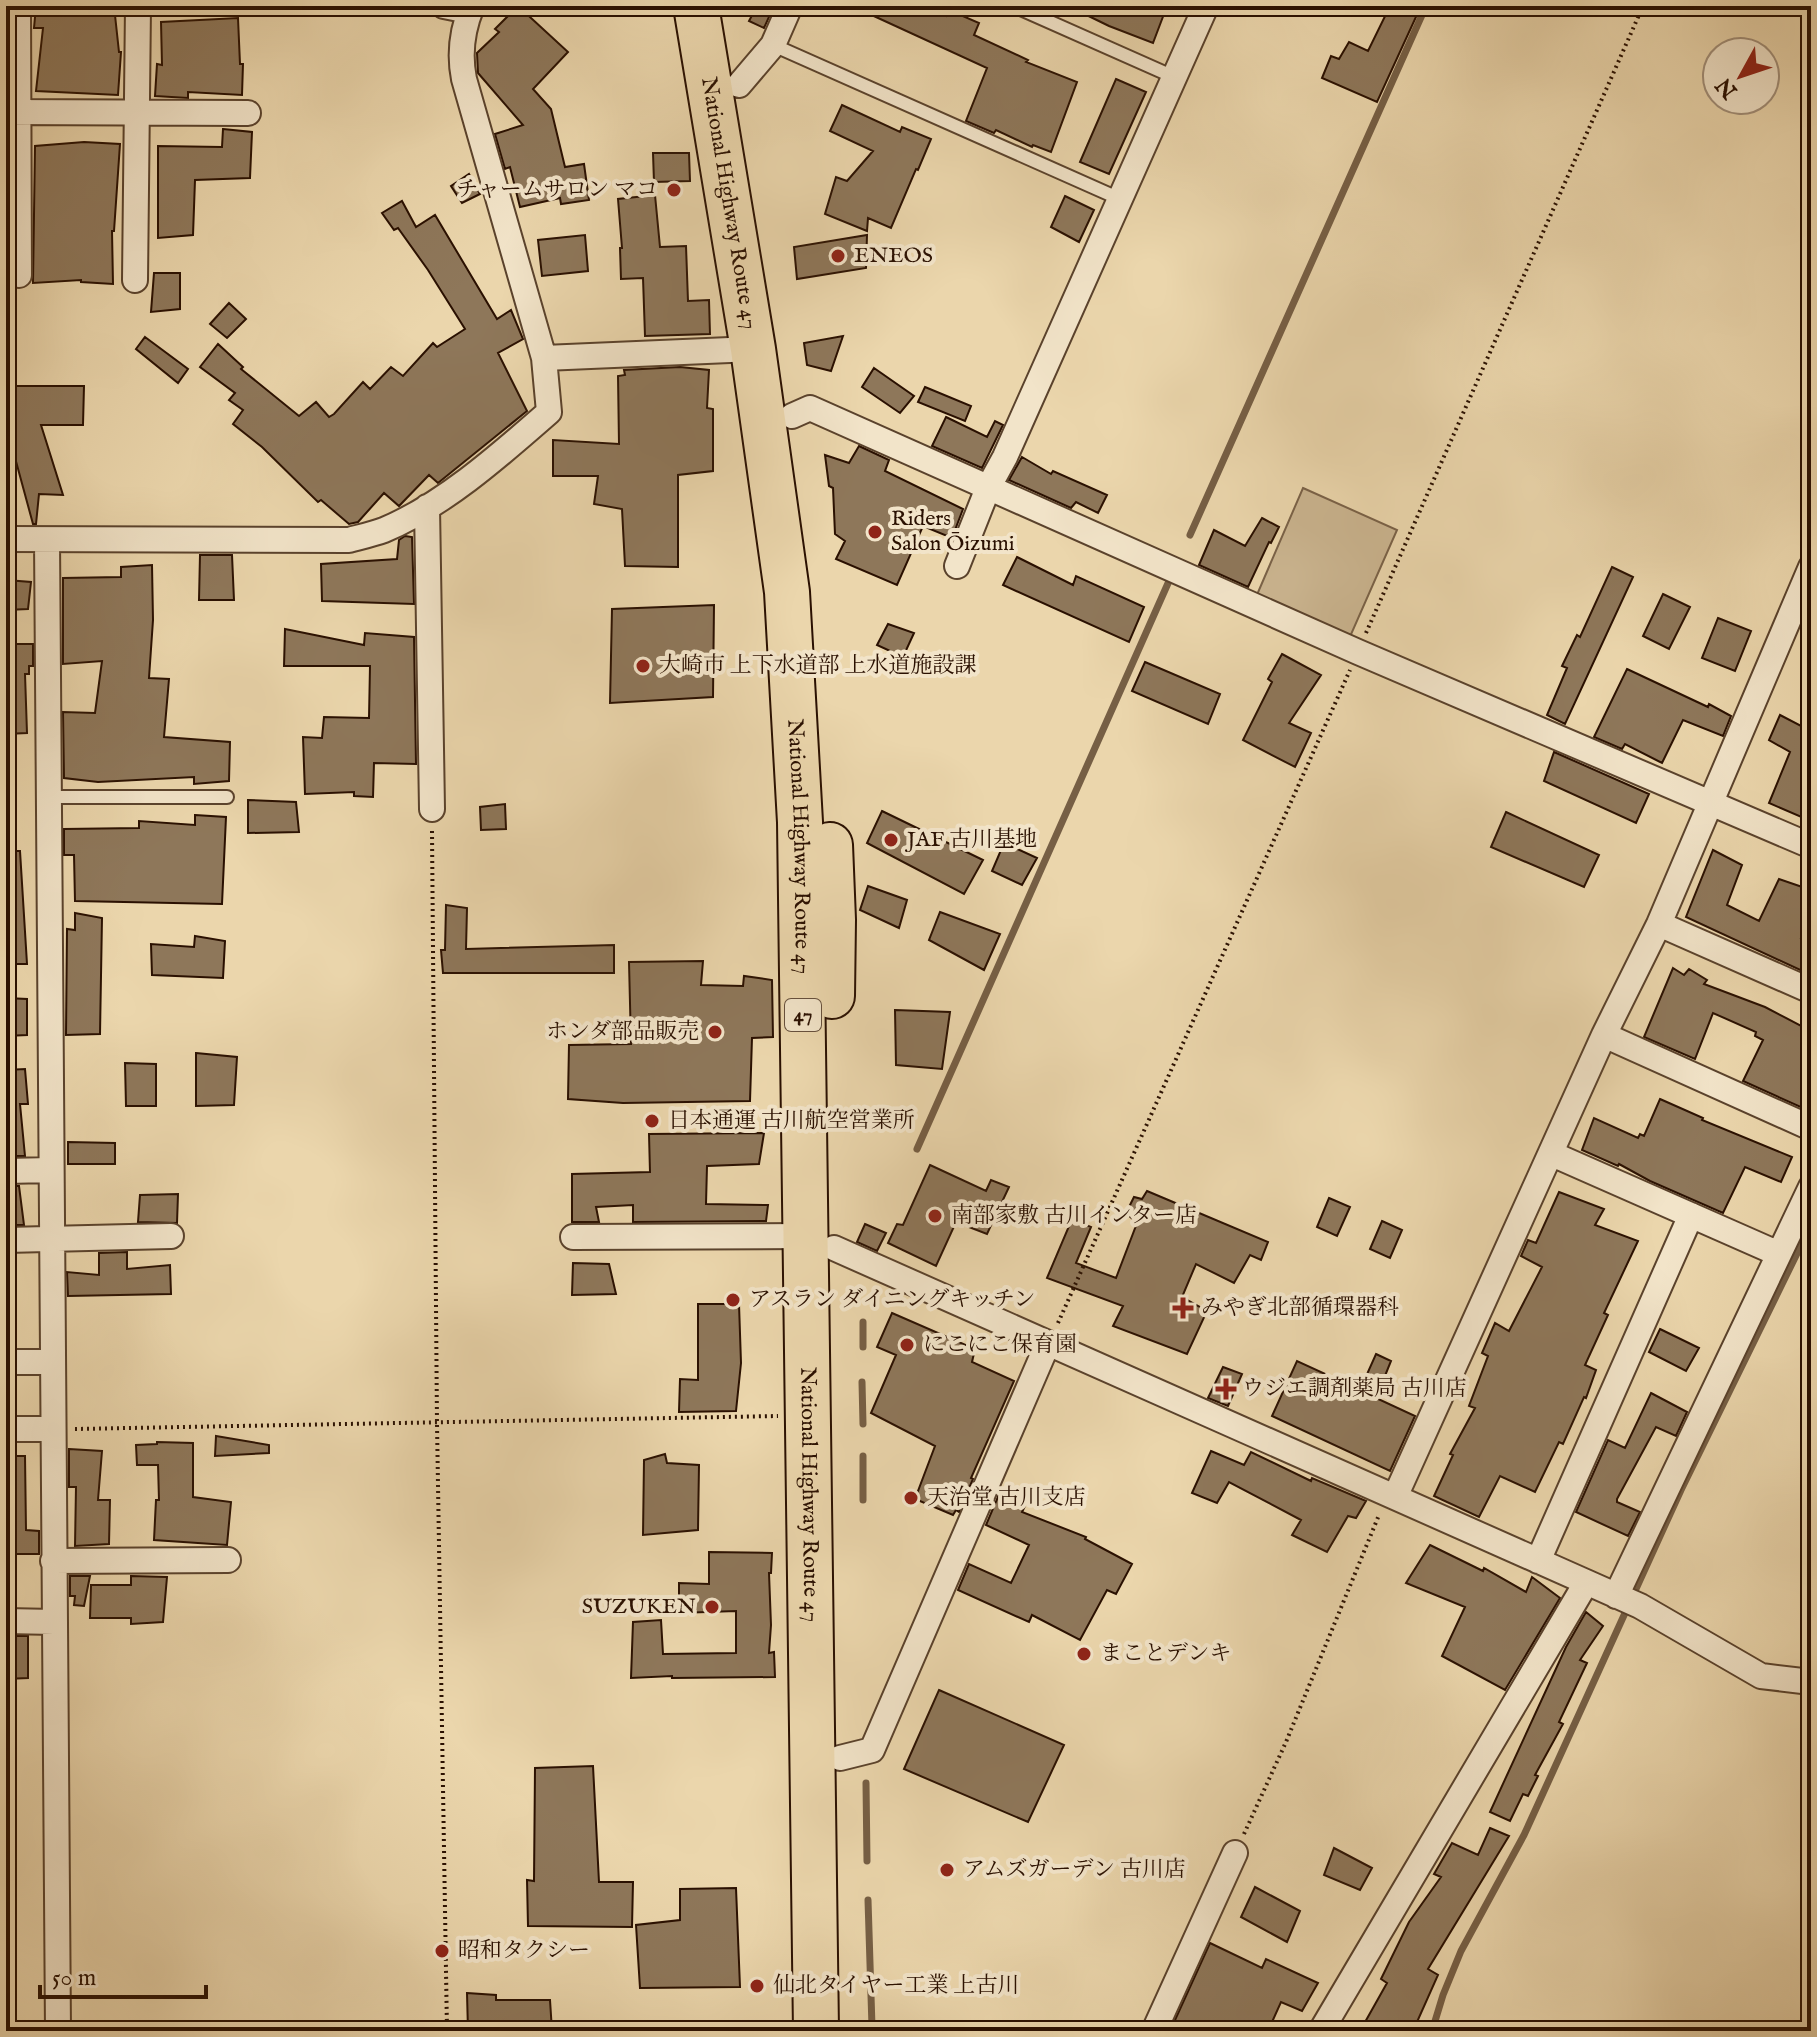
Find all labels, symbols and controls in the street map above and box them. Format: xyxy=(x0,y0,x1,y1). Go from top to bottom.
north arrow xyxy=(1701,36,1781,116)
text: N xyxy=(1710,71,1745,105)
street label: National Highway Route 47 xyxy=(694,75,764,332)
place label: チャームサロン マコ xyxy=(456,176,658,204)
marker: チャームサロン マコ xyxy=(665,181,683,199)
place label: ENEOS xyxy=(854,242,933,270)
marker: ENEOS xyxy=(829,247,847,265)
place label: Riders Salon Ōizumi xyxy=(891,505,1015,558)
marker: Riders Salon Ōizumi xyxy=(866,523,884,541)
place label: 大崎市 上下水道部 上水道施設課 xyxy=(659,652,977,680)
marker: 大崎市 上下水道部 上水道施設課 xyxy=(634,657,652,675)
street label: National Highway Route 47 xyxy=(780,718,816,974)
place label: JAF 古川基地 xyxy=(904,826,1037,854)
marker: JAF 古川基地 xyxy=(882,831,900,849)
road number: 47 xyxy=(785,999,821,1031)
place label: ホンダ部品販売 xyxy=(546,1018,699,1046)
marker: ホンダ部品販売 xyxy=(706,1023,724,1041)
place label: 日本通運 古川航空営業所 xyxy=(668,1107,915,1135)
marker: 日本通運 古川航空営業所 xyxy=(643,1112,661,1130)
place label: 南部家敷 古川インター店 xyxy=(951,1202,1197,1230)
marker: 南部家敷 古川インター店 xyxy=(926,1207,944,1225)
place label: アスラン ダイニングキッチン xyxy=(749,1286,1036,1314)
marker: アスラン ダイニングキッチン xyxy=(724,1291,742,1309)
place label: みやぎ北部循環器科 xyxy=(1201,1294,1399,1322)
marker: みやぎ北部循環器科 xyxy=(1172,1297,1194,1319)
place label: にこにこ保育園 xyxy=(923,1331,1077,1359)
marker: にこにこ保育園 xyxy=(898,1336,916,1354)
street label: National Highway Route 47 xyxy=(793,1367,825,1622)
place label: ウジエ調剤薬局 古川店 xyxy=(1242,1375,1467,1403)
marker: ウジエ調剤薬局 古川店 xyxy=(1217,1380,1235,1398)
place label: 天治堂 古川支店 xyxy=(927,1484,1086,1512)
marker: 天治堂 古川支店 xyxy=(902,1489,920,1507)
place label: SUZUKEN xyxy=(582,1593,696,1621)
marker: SUZUKEN xyxy=(703,1598,721,1616)
place label: まことデンキ xyxy=(1100,1640,1232,1668)
marker: まことデンキ xyxy=(1075,1645,1093,1663)
place label: アムズガーデン 古川店 xyxy=(963,1856,1186,1884)
marker: アムズガーデン 古川店 xyxy=(938,1861,956,1879)
place label: 昭和タクシー xyxy=(458,1937,590,1965)
marker: 昭和タクシー xyxy=(433,1942,451,1960)
scale bar xyxy=(40,1949,206,1999)
text: 50 m xyxy=(52,1963,96,1994)
place label: 仙北タイヤー工業 上古川 xyxy=(773,1972,1019,2000)
marker: 仙北タイヤー工業 上古川 xyxy=(748,1977,766,1995)

